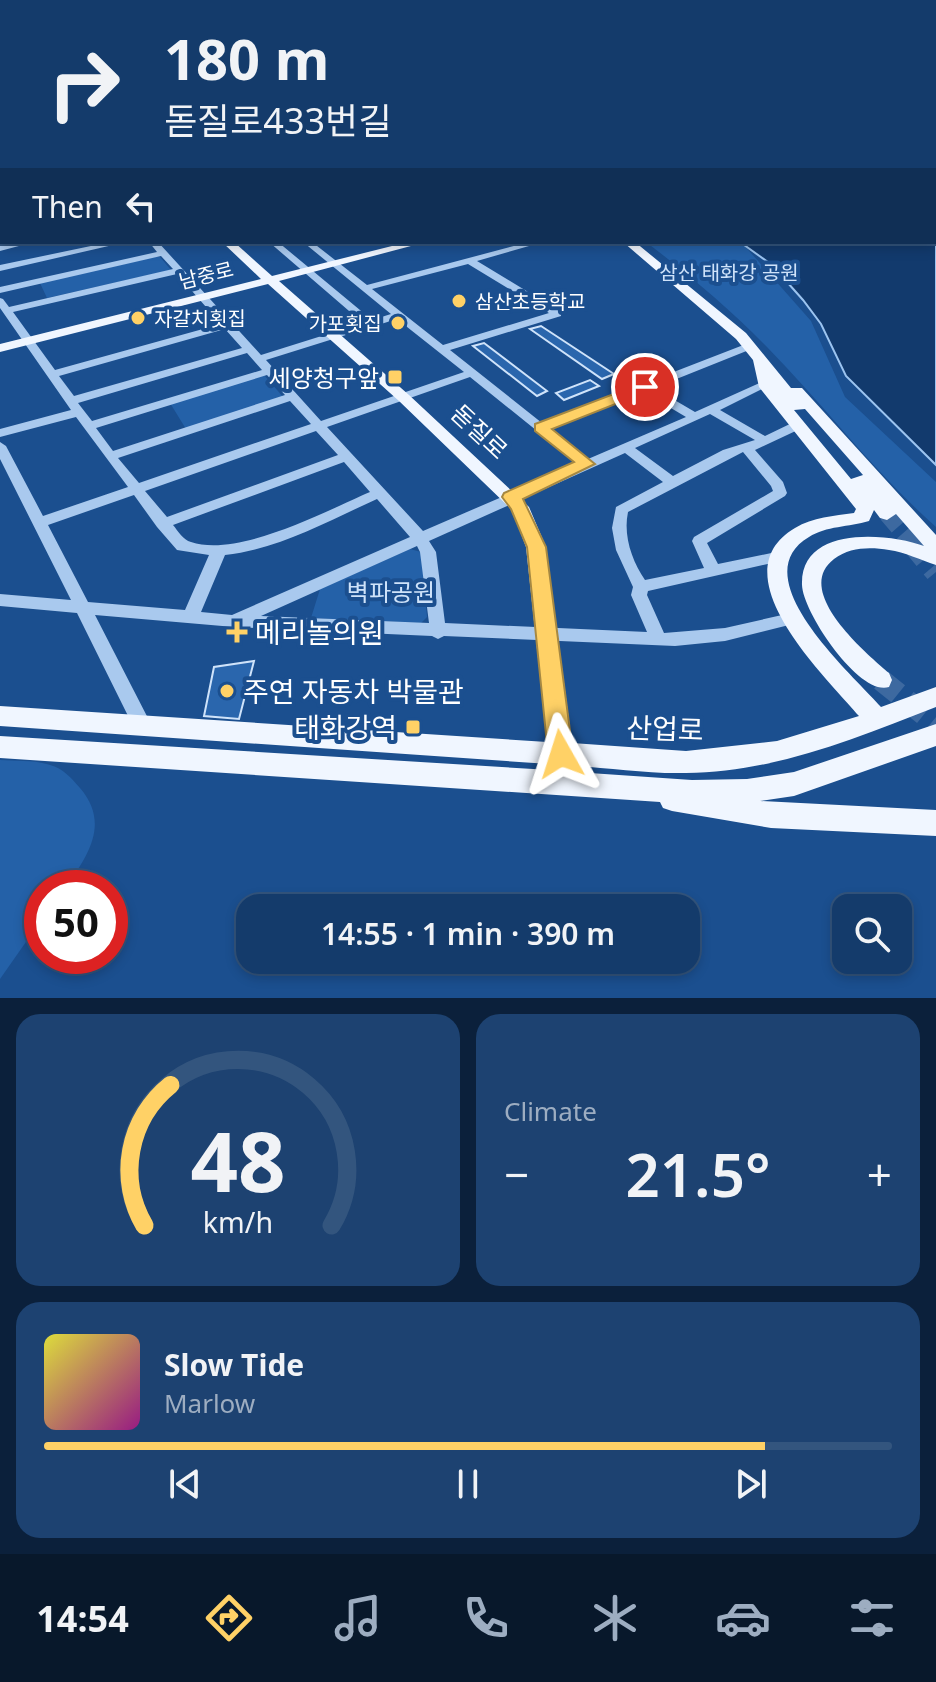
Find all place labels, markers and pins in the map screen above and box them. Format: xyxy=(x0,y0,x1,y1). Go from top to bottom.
place label: 삼산초등학교 xyxy=(475,288,585,315)
marker: 삼산초등학교 xyxy=(450,292,468,310)
place label: 자갈치횟집 xyxy=(154,305,246,332)
marker: 자갈치횟집 xyxy=(129,309,147,327)
place label: 가포횟집 xyxy=(308,310,382,337)
marker: 가포횟집 xyxy=(389,314,407,332)
pin xyxy=(611,353,679,421)
place label: 세양청구앞 xyxy=(269,361,379,394)
marker: 세양청구앞 xyxy=(386,368,404,386)
place label: 메리놀의원 xyxy=(255,613,384,651)
marker: 메리놀의원 xyxy=(226,621,248,643)
place label: 주연 자동차 박물관 xyxy=(243,672,464,710)
marker: 주연 자동차 박물관 xyxy=(218,682,236,700)
place label: 태화강역 xyxy=(294,708,397,746)
marker: 태화강역 xyxy=(404,718,422,736)

